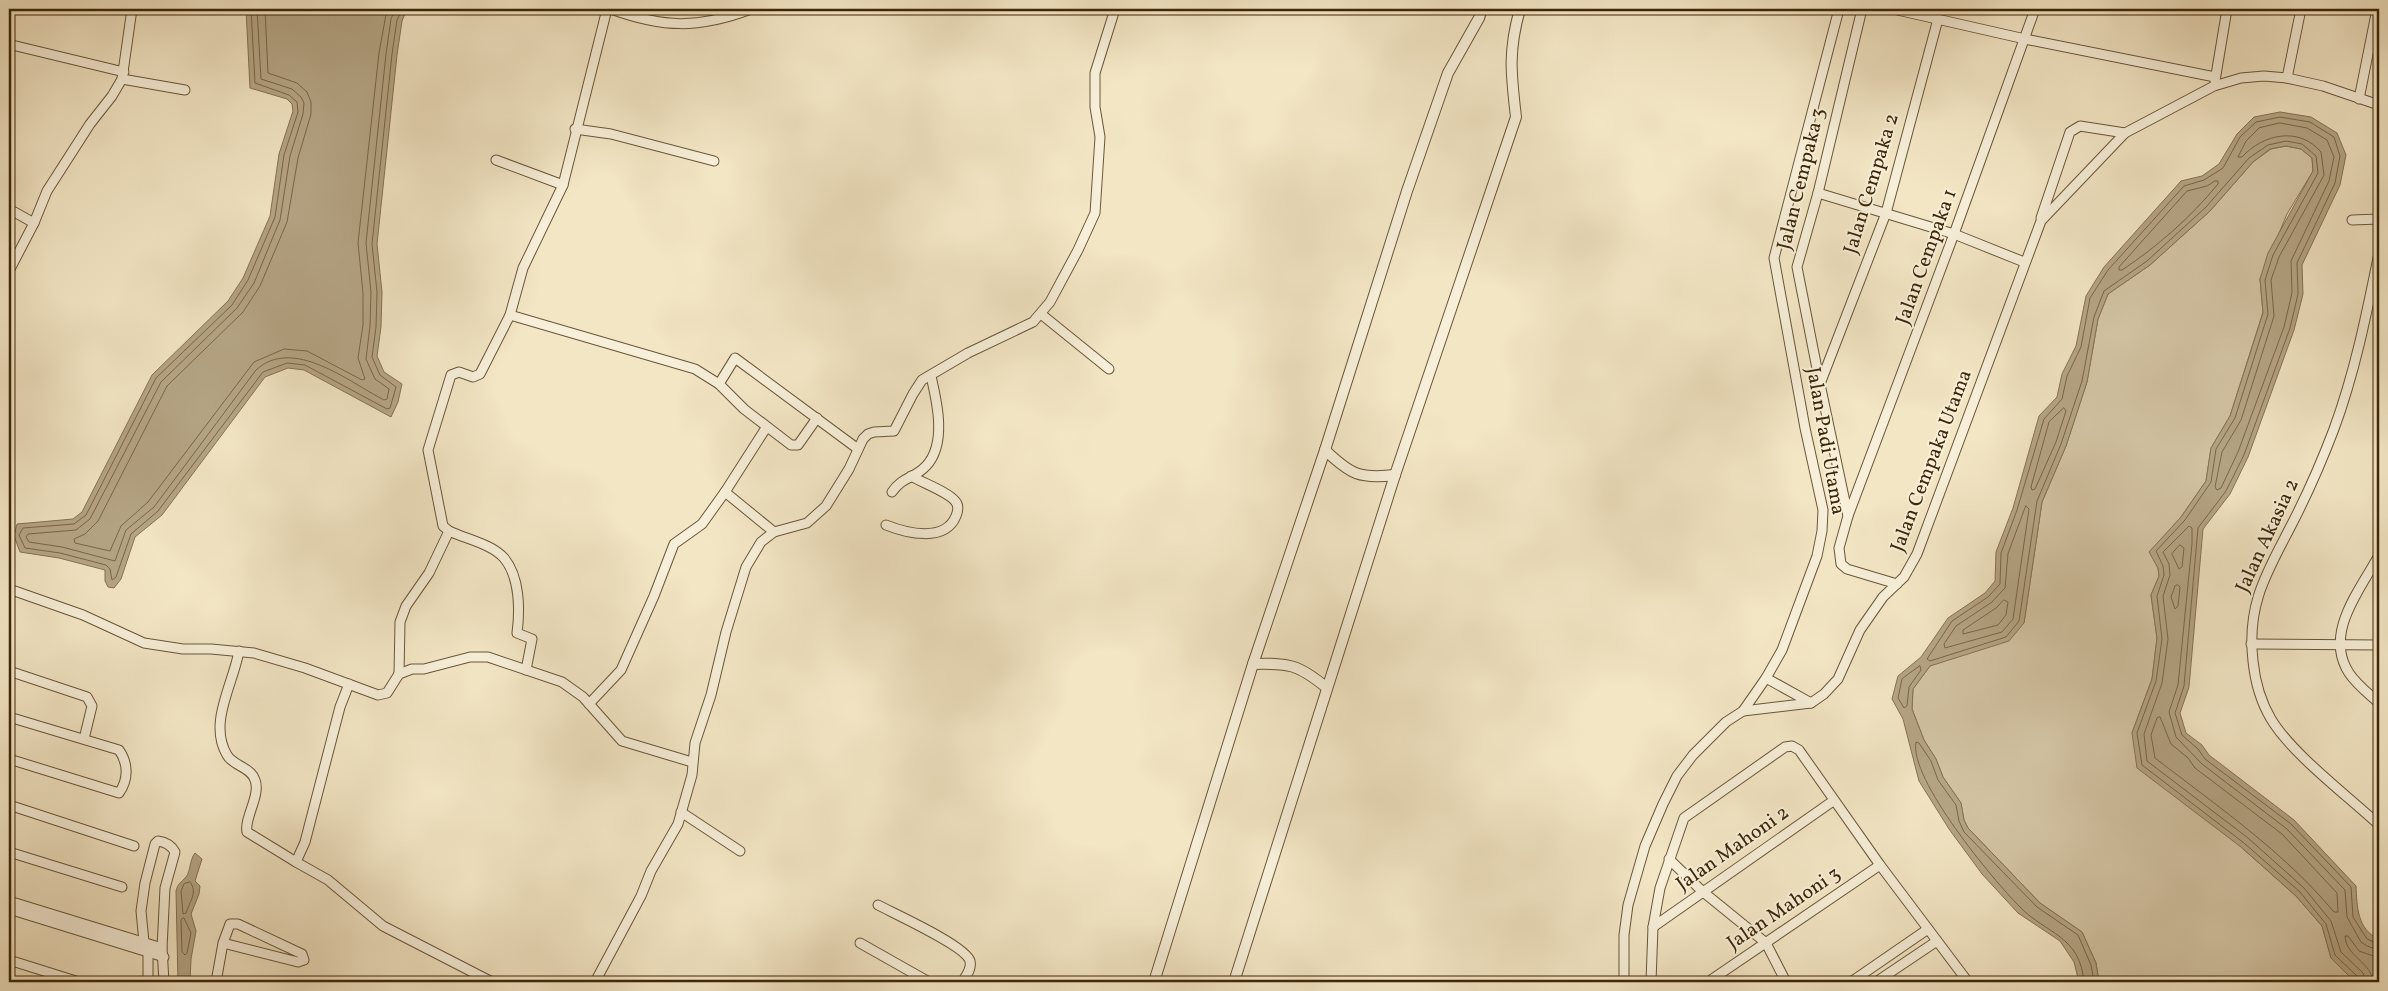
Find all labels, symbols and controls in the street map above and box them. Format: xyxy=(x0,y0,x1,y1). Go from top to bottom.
street label: Jalan Cempaka 3 xyxy=(1771,105,1833,253)
street label: Jalan Cempaka 2 xyxy=(1837,110,1907,258)
street label: Jalan Cempaka 1 xyxy=(1889,185,1965,329)
street label: Jalan Padi Utama xyxy=(1798,365,1852,517)
street label: Jalan Cempaka Utama xyxy=(1884,366,1980,556)
street label: Jalan Akasia 2 xyxy=(2229,475,2307,597)
street label: Jalan Mahoni 2 xyxy=(1671,800,1795,898)
street label: Jalan Mahoni 3 xyxy=(1722,861,1846,957)

